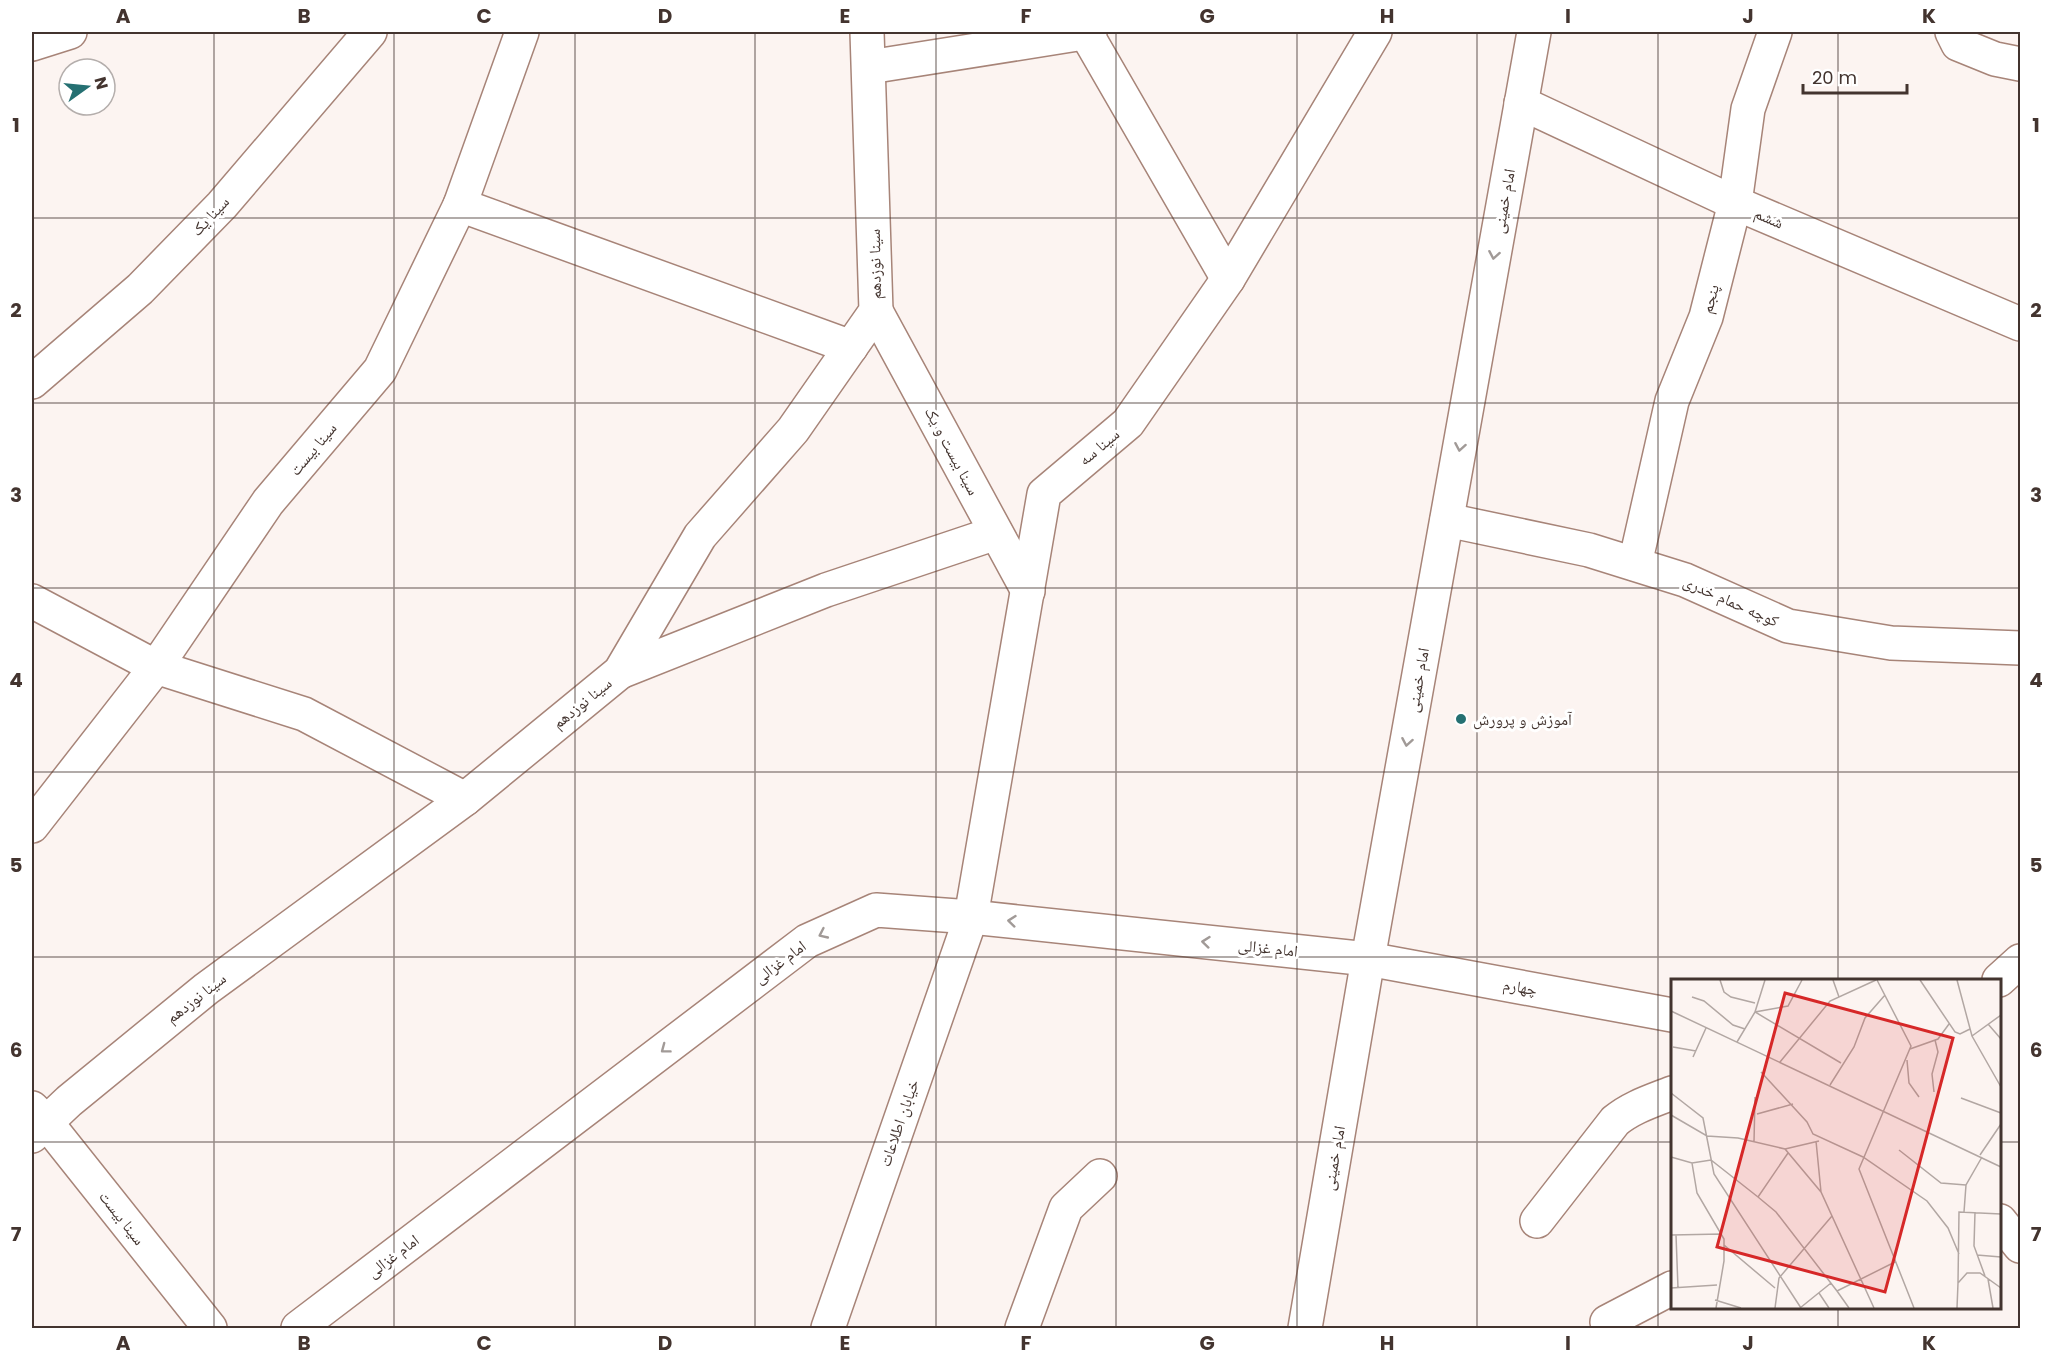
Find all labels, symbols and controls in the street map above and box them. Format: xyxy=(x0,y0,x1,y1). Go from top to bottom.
text: A xyxy=(116,2,131,30)
text: B xyxy=(297,2,311,30)
text: C xyxy=(476,2,492,30)
text: D xyxy=(658,2,672,30)
text: E xyxy=(840,2,850,30)
text: F xyxy=(1021,2,1032,30)
text: G xyxy=(1199,2,1215,30)
text: H xyxy=(1380,2,1394,30)
text: I xyxy=(1565,2,1571,30)
text: J xyxy=(1742,2,1754,30)
text: K xyxy=(1922,2,1936,30)
north arrow xyxy=(57,57,117,117)
scale bar xyxy=(1803,57,1906,95)
text: 20 m xyxy=(1812,65,1857,90)
text: N xyxy=(88,74,114,92)
text: 1 xyxy=(12,111,20,139)
text: 1 xyxy=(2032,111,2040,139)
street label: امام خمینی xyxy=(1487,167,1521,235)
street label: سینا یک xyxy=(185,191,235,241)
street label: ششم xyxy=(1751,202,1787,234)
street label: سینا نوزدهم xyxy=(863,229,887,299)
one-way arrow xyxy=(1488,249,1501,259)
street label: پنجم xyxy=(1695,282,1725,316)
text: 2 xyxy=(10,296,22,324)
text: 2 xyxy=(2030,296,2042,324)
street label: سینا بیست و یک xyxy=(919,403,985,499)
street label: سینا بیست xyxy=(284,417,342,481)
street label: سینا سه xyxy=(1074,423,1124,471)
one-way arrow xyxy=(1454,441,1467,451)
text: 3 xyxy=(10,481,22,509)
text: 3 xyxy=(2030,481,2042,509)
street label: کوچه حمام خدری xyxy=(1679,570,1783,633)
street label: امام خمینی xyxy=(1401,646,1435,714)
text: 4 xyxy=(9,666,23,694)
text: 4 xyxy=(2029,666,2043,694)
street label: سینا نوزدهم xyxy=(547,672,617,734)
place label: آموزش و پرورش xyxy=(1473,708,1573,731)
marker: آموزش و پرورش xyxy=(1454,712,1468,726)
one-way arrow xyxy=(1401,736,1414,746)
text: 5 xyxy=(10,851,23,879)
text: 5 xyxy=(2030,851,2043,879)
one-way arrow xyxy=(1007,915,1016,928)
one-way arrow xyxy=(818,927,829,939)
street label: امام غزالی xyxy=(1237,933,1299,963)
street label: امام غزالی xyxy=(749,935,811,989)
one-way arrow xyxy=(1201,936,1210,949)
street label: سینا نوزدهم xyxy=(161,967,231,1029)
street label: چهارم xyxy=(1501,973,1539,1001)
inset map xyxy=(1671,979,2001,1309)
text: 6 xyxy=(10,1036,22,1064)
text: 6 xyxy=(2030,1036,2042,1064)
one-way arrow xyxy=(661,1041,672,1052)
street label: خیابان اطلاعات xyxy=(873,1076,925,1170)
street label: امام خمینی xyxy=(1317,1124,1351,1192)
street label: سینا بیست xyxy=(94,1186,150,1250)
text: 7 xyxy=(11,1220,22,1248)
text: 7 xyxy=(2031,1220,2042,1248)
street label: امام غزالی xyxy=(362,1229,424,1283)
text: A xyxy=(116,1329,131,1357)
text: B xyxy=(297,1329,311,1357)
text: C xyxy=(476,1329,492,1357)
text: D xyxy=(658,1329,672,1357)
text: E xyxy=(840,1329,850,1357)
text: F xyxy=(1021,1329,1032,1357)
text: G xyxy=(1199,1329,1215,1357)
text: H xyxy=(1380,1329,1394,1357)
text: I xyxy=(1565,1329,1571,1357)
text: J xyxy=(1742,1329,1754,1357)
text: K xyxy=(1922,1329,1936,1357)

